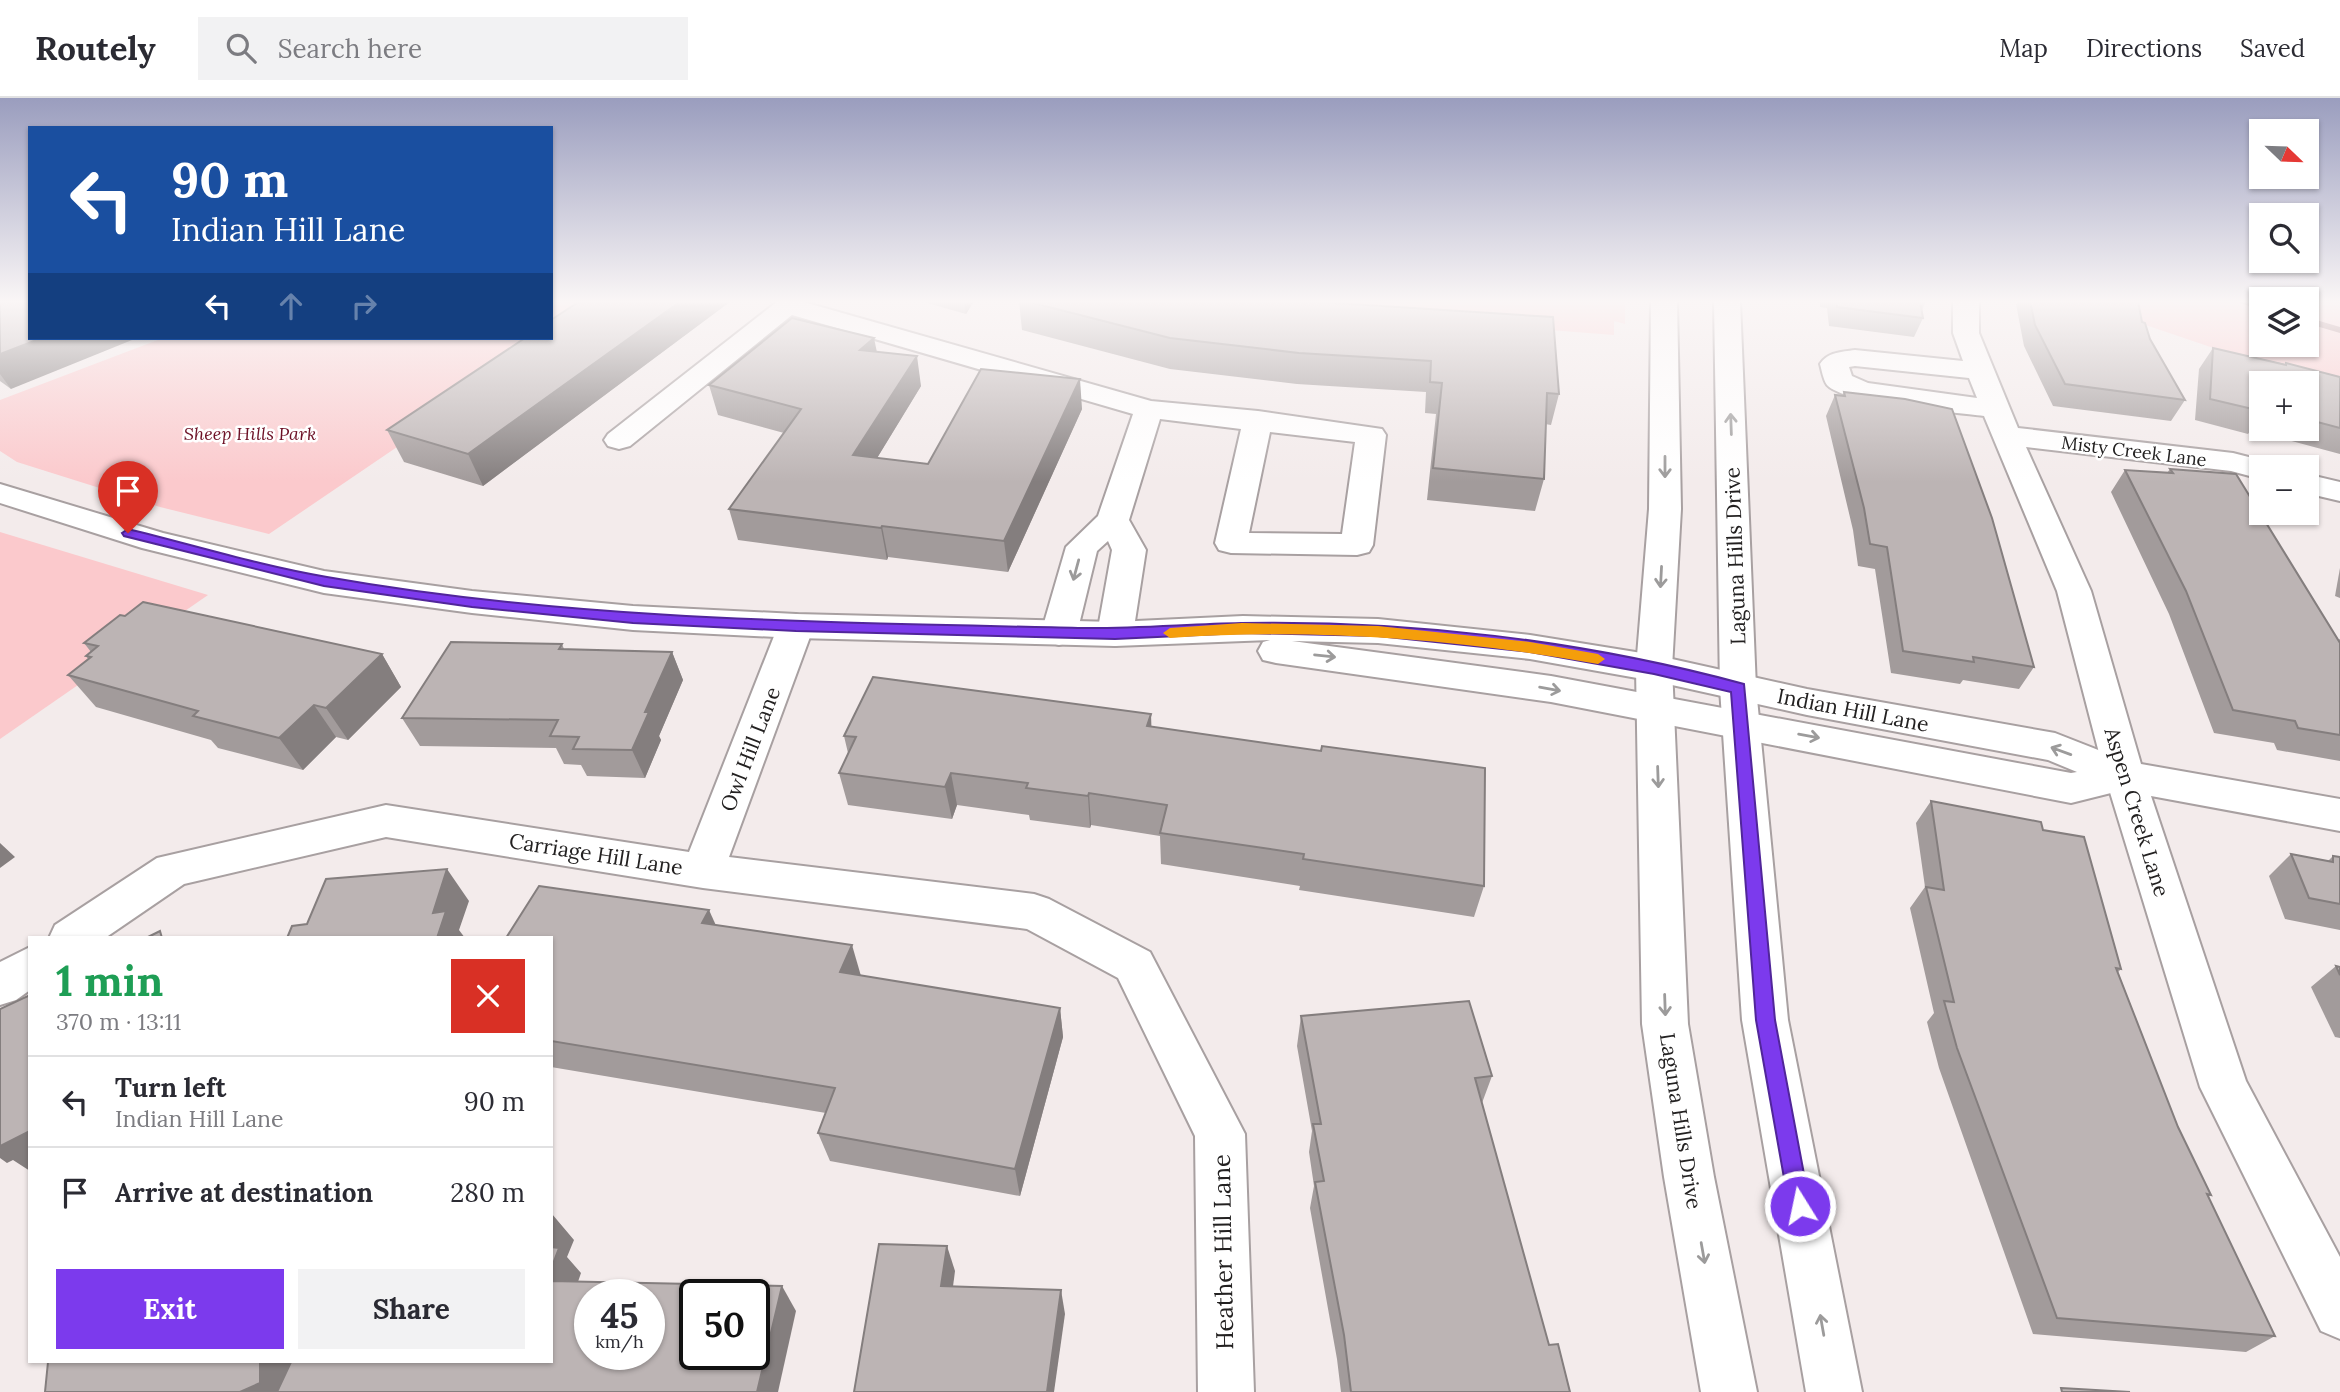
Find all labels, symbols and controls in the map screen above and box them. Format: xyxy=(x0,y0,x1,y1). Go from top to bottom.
search box xyxy=(198,17,688,80)
text: Routely xyxy=(35,27,156,69)
icon: search xyxy=(222,29,260,67)
text: Search here xyxy=(278,32,422,65)
text: Map xyxy=(1999,33,2048,64)
text: Directions xyxy=(2086,33,2202,64)
text: Saved xyxy=(2240,33,2305,64)
north arrow xyxy=(2249,119,2319,189)
map controls xyxy=(2249,119,2319,525)
text: 90 m xyxy=(171,148,288,210)
icon: left xyxy=(56,154,147,245)
button: search xyxy=(2249,203,2319,273)
text: Indian Hill Lane xyxy=(171,209,405,250)
icon: left xyxy=(199,287,237,325)
icon: ahead xyxy=(272,287,310,325)
icon: right xyxy=(345,287,383,325)
button: layers xyxy=(2249,287,2319,357)
button: + xyxy=(2249,371,2319,441)
one-way arrow xyxy=(1724,413,1737,436)
park label: Sheep Hills Park xyxy=(184,422,316,445)
street label: Misty Creek Lane xyxy=(2060,431,2208,471)
button: − xyxy=(2249,455,2319,525)
one-way arrow xyxy=(1658,456,1672,479)
pin xyxy=(98,461,158,533)
street label: Laguna Hills Drive xyxy=(1718,467,1752,645)
icon: arrive xyxy=(109,472,147,510)
one-way arrow xyxy=(1069,558,1082,581)
one-way arrow xyxy=(1654,566,1667,588)
one-way arrow xyxy=(1313,650,1335,663)
street label: Indian Hill Lane xyxy=(1775,682,1931,738)
street label: Owl Hill Lane xyxy=(714,683,786,815)
one-way arrow xyxy=(1538,683,1561,696)
street label: Aspen Creek Lane xyxy=(2098,723,2176,900)
one-way arrow xyxy=(1797,730,1820,743)
one-way arrow xyxy=(2051,743,2073,756)
one-way arrow xyxy=(1651,765,1664,788)
street label: Carriage Hill Lane xyxy=(507,827,685,881)
text: 1 min xyxy=(56,954,163,1008)
button: close xyxy=(451,959,525,1033)
one-way arrow xyxy=(1658,993,1671,1016)
text: 370 m · 13:11 xyxy=(56,1007,181,1036)
street label: Laguna Hills Drive xyxy=(1654,1031,1708,1211)
text: Turn left xyxy=(115,1071,226,1104)
icon: left xyxy=(56,1083,94,1121)
text: 90 m xyxy=(464,1085,525,1118)
text: Indian Hill Lane xyxy=(115,1104,283,1133)
street label: Heather Hill Lane xyxy=(1206,1154,1240,1350)
position arrow xyxy=(1763,1169,1837,1243)
icon: arrive xyxy=(56,1174,94,1212)
text: Arrive at destination xyxy=(115,1176,373,1209)
text: 280 m xyxy=(450,1176,525,1209)
one-way arrow xyxy=(1697,1241,1711,1264)
button: Exit xyxy=(56,1269,284,1349)
button: Share xyxy=(298,1269,525,1349)
speed limit sign: 50 xyxy=(679,1279,770,1370)
text: 45 xyxy=(600,1293,639,1338)
one-way arrow xyxy=(1814,1314,1828,1337)
text: km/h xyxy=(595,1330,644,1353)

